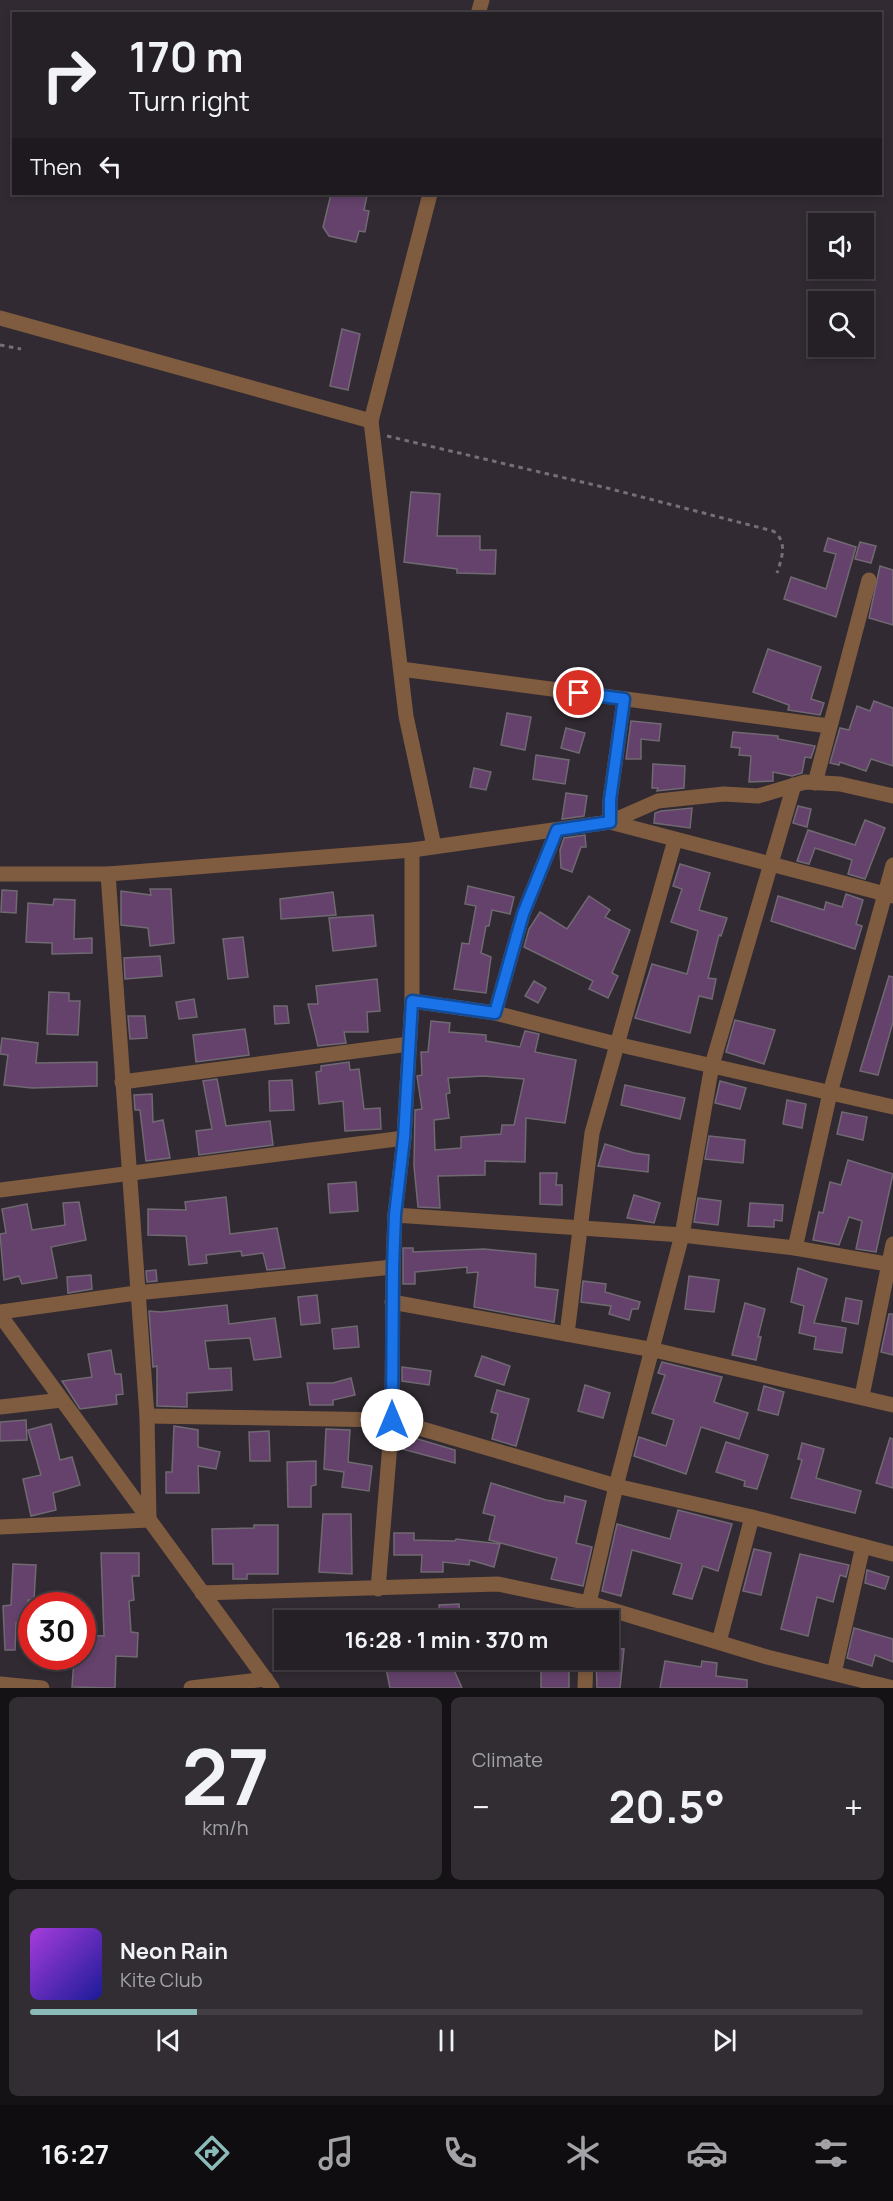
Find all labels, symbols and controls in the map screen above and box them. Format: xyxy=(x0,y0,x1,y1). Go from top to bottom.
text: 170 m xyxy=(129,27,244,85)
icon: right xyxy=(30,36,108,114)
text: Turn right xyxy=(129,82,250,119)
icon: left xyxy=(94,150,127,183)
text: Then xyxy=(30,152,82,182)
map controls xyxy=(808,213,874,357)
button: sound xyxy=(808,213,874,279)
button: search xyxy=(808,291,874,357)
pin xyxy=(553,667,604,718)
icon: arrive xyxy=(562,676,595,709)
position arrow xyxy=(360,1388,424,1452)
speed limit sign: 30 xyxy=(18,1592,96,1670)
text: 16:28 · 1 min · 370 m xyxy=(345,1625,548,1655)
text: 27 xyxy=(181,1722,270,1828)
text: Climate xyxy=(472,1746,543,1773)
text: 20.5° xyxy=(609,1775,725,1837)
text: − xyxy=(472,1784,490,1829)
text: + xyxy=(844,1784,863,1829)
text: km/h xyxy=(202,1814,249,1841)
text: Neon Rain xyxy=(120,1936,228,1966)
text: Kite Club xyxy=(120,1966,203,1993)
icon: previous xyxy=(152,2024,185,2057)
icon: pause xyxy=(430,2024,463,2057)
icon: next xyxy=(708,2024,741,2057)
icon: directions xyxy=(191,2132,233,2174)
icon: music xyxy=(315,2132,357,2174)
icon: phone xyxy=(439,2132,481,2174)
icon: climate xyxy=(562,2132,604,2174)
icon: car xyxy=(686,2132,728,2174)
icon: filters xyxy=(810,2132,852,2174)
text: 16:27 xyxy=(41,2135,109,2172)

